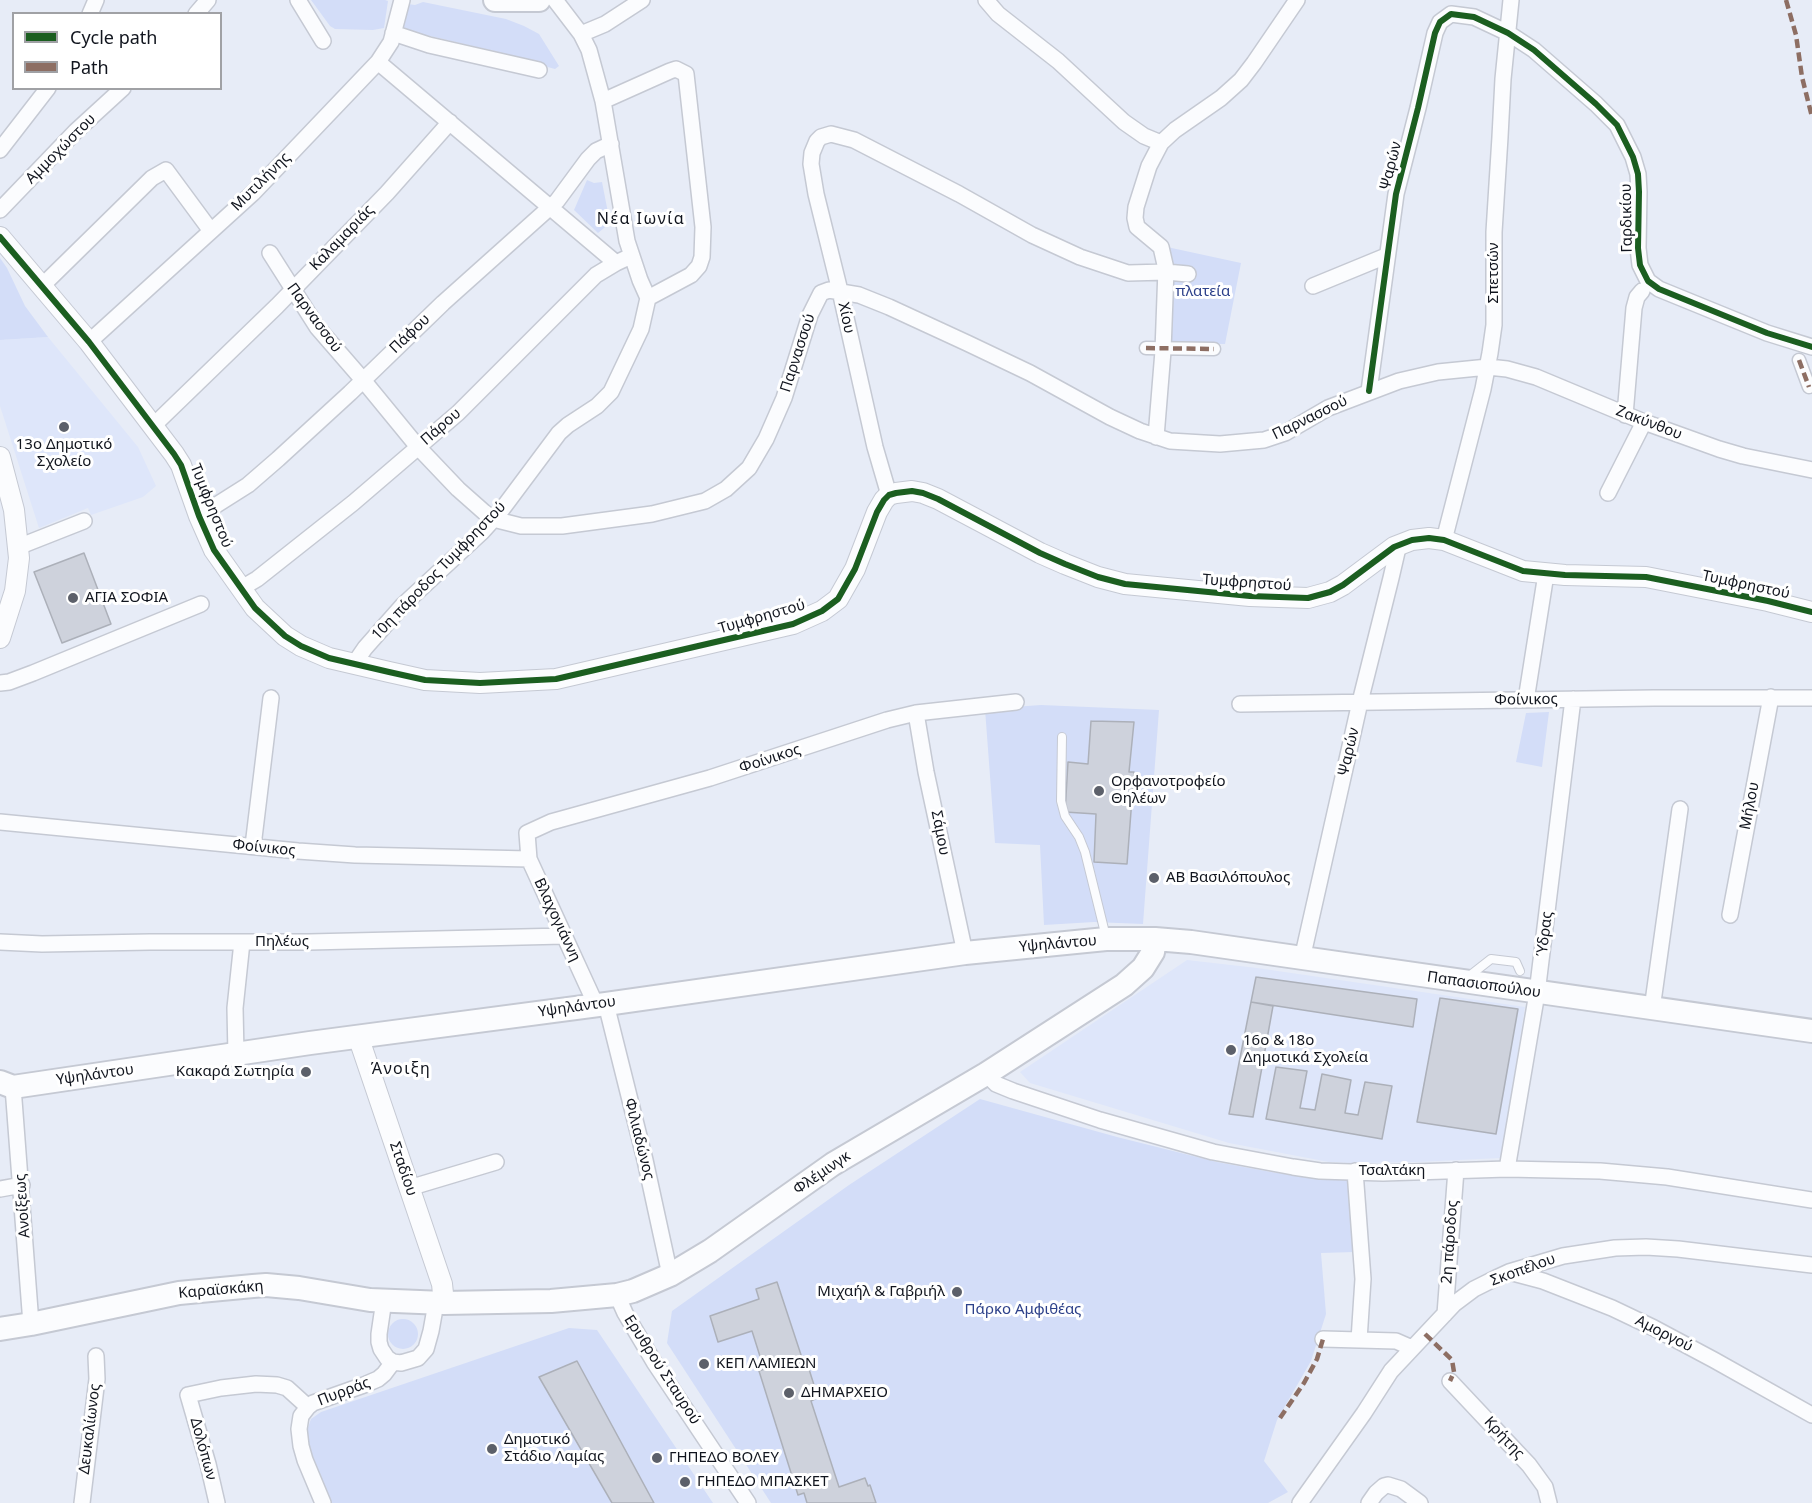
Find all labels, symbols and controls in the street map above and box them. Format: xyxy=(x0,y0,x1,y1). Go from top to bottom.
legend xyxy=(12,12,222,90)
text: Cycle path xyxy=(70,25,157,49)
text: Path xyxy=(70,55,109,79)
street label: Αμμοχώστου xyxy=(22,110,100,188)
street label: Ψαρών xyxy=(1376,140,1406,192)
street label: Μυτιλήνης xyxy=(228,149,294,215)
street label: Γαρδικίου xyxy=(1617,183,1637,253)
street label: Καλαμαριάς xyxy=(306,201,378,275)
district label: Νέα Ιωνία xyxy=(597,209,685,229)
street label: Σπετσών xyxy=(1485,243,1503,303)
street label: Παρνασσού xyxy=(283,280,345,356)
park label: πλατεία xyxy=(1176,283,1230,301)
street label: Χίου xyxy=(834,301,858,335)
street label: Πάφου xyxy=(386,310,434,358)
street label: Παρνασσού xyxy=(777,311,819,395)
street label: Παρνασσού xyxy=(1269,392,1351,444)
street label: Ζακύνθου xyxy=(1613,402,1685,444)
street label: Πάρου xyxy=(417,405,465,449)
marker: 13ο Δημοτικό Σχολείο xyxy=(57,420,71,434)
place label: 13ο Δημοτικό Σχολείο xyxy=(16,436,112,471)
street label: Τυμφρηστού xyxy=(186,461,236,551)
street label: 10η πάροδος Τυμφρηστού xyxy=(368,498,510,644)
street label: Τυμφρηστού xyxy=(1701,567,1791,603)
street label: Τυμφρηστού xyxy=(1202,571,1292,595)
place label: ΑΓΙΑ ΣΟΦΙΑ xyxy=(85,589,168,607)
marker: ΑΓΙΑ ΣΟΦΙΑ xyxy=(66,591,80,605)
street label: Τυμφρηστού xyxy=(717,596,807,638)
street label: Φοίνικος xyxy=(1494,690,1558,710)
street label: Ψαρών xyxy=(1335,726,1363,778)
street label: Φοίνικος xyxy=(737,741,803,777)
place label: Ορφανοτροφείο Θηλέων xyxy=(1111,773,1225,808)
street label: Μήλου xyxy=(1737,781,1763,831)
marker: Ορφανοτροφείο Θηλέων xyxy=(1092,784,1106,798)
street label: Σάμου xyxy=(927,809,953,857)
street label: Φοίνικος xyxy=(231,836,297,860)
place label: ΑΒ Βασιλόπουλος xyxy=(1166,869,1290,887)
marker: ΑΒ Βασιλόπουλος xyxy=(1147,871,1161,885)
street label: Βλαχογιάννη xyxy=(530,875,584,965)
street label: Ύδρας xyxy=(1533,910,1557,958)
street label: Υψηλάντου xyxy=(1018,932,1098,956)
street label: Πηλέως xyxy=(255,933,309,951)
street label: Παπασιοπούλου xyxy=(1426,968,1542,1002)
street label: Υψηλάντου xyxy=(537,993,617,1021)
place label: 16ο & 18ο Δημοτικά Σχολεία xyxy=(1243,1032,1368,1067)
marker: 16ο & 18ο Δημοτικά Σχολεία xyxy=(1224,1043,1238,1057)
district label: Άνοιξη xyxy=(371,1059,431,1079)
street label: Υψηλάντου xyxy=(55,1061,135,1089)
place label: Κακαρά Σωτηρία xyxy=(176,1063,294,1081)
marker: Κακαρά Σωτηρία xyxy=(299,1065,313,1079)
street label: Φιλιαδώνος xyxy=(620,1096,658,1182)
street label: Σταδίου xyxy=(385,1139,421,1199)
street label: Φλέμινγκ xyxy=(790,1147,854,1199)
street label: Τσαλτάκη xyxy=(1359,1162,1425,1180)
street label: Ανοίξεως xyxy=(12,1173,34,1239)
street label: 2η πάροδος xyxy=(1438,1200,1462,1284)
street label: Σκοπέλου xyxy=(1488,1250,1558,1290)
street label: Καραϊσκάκη xyxy=(178,1277,264,1303)
place label: Μιχαήλ & Γαβριήλ xyxy=(817,1283,945,1301)
marker: Μιχαήλ & Γαβριήλ xyxy=(950,1285,964,1299)
park label: Πάρκο Αμφιθέας xyxy=(965,1301,1081,1319)
street label: Ερυθρού Σταυρού xyxy=(620,1312,704,1428)
street label: Αμοργού xyxy=(1632,1312,1696,1356)
place label: ΚΕΠ ΛΑΜΙΕΩΝ xyxy=(716,1355,816,1373)
marker: ΚΕΠ ΛΑΜΙΕΩΝ xyxy=(697,1357,711,1371)
street label: Πυρράς xyxy=(315,1374,373,1410)
street label: Δευκαλίωνος xyxy=(76,1383,104,1475)
place label: ΔΗΜΑΡΧΕΙΟ xyxy=(801,1384,888,1402)
marker: ΔΗΜΑΡΧΕΙΟ xyxy=(782,1386,796,1400)
street label: Κρήτης xyxy=(1480,1413,1528,1463)
street label: Δολόπων xyxy=(186,1416,220,1482)
place label: Δημοτικό Στάδιο Λαμίας xyxy=(504,1431,604,1466)
marker: Δημοτικό Στάδιο Λαμίας xyxy=(485,1442,499,1456)
place label: ΓΗΠΕΔΟ ΒΟΛΕΥ xyxy=(669,1449,779,1467)
marker: ΓΗΠΕΔΟ ΒΟΛΕΥ xyxy=(650,1451,664,1465)
place label: ΓΗΠΕΔΟ ΜΠΑΣΚΕΤ xyxy=(697,1473,829,1491)
marker: ΓΗΠΕΔΟ ΜΠΑΣΚΕΤ xyxy=(678,1475,692,1489)

